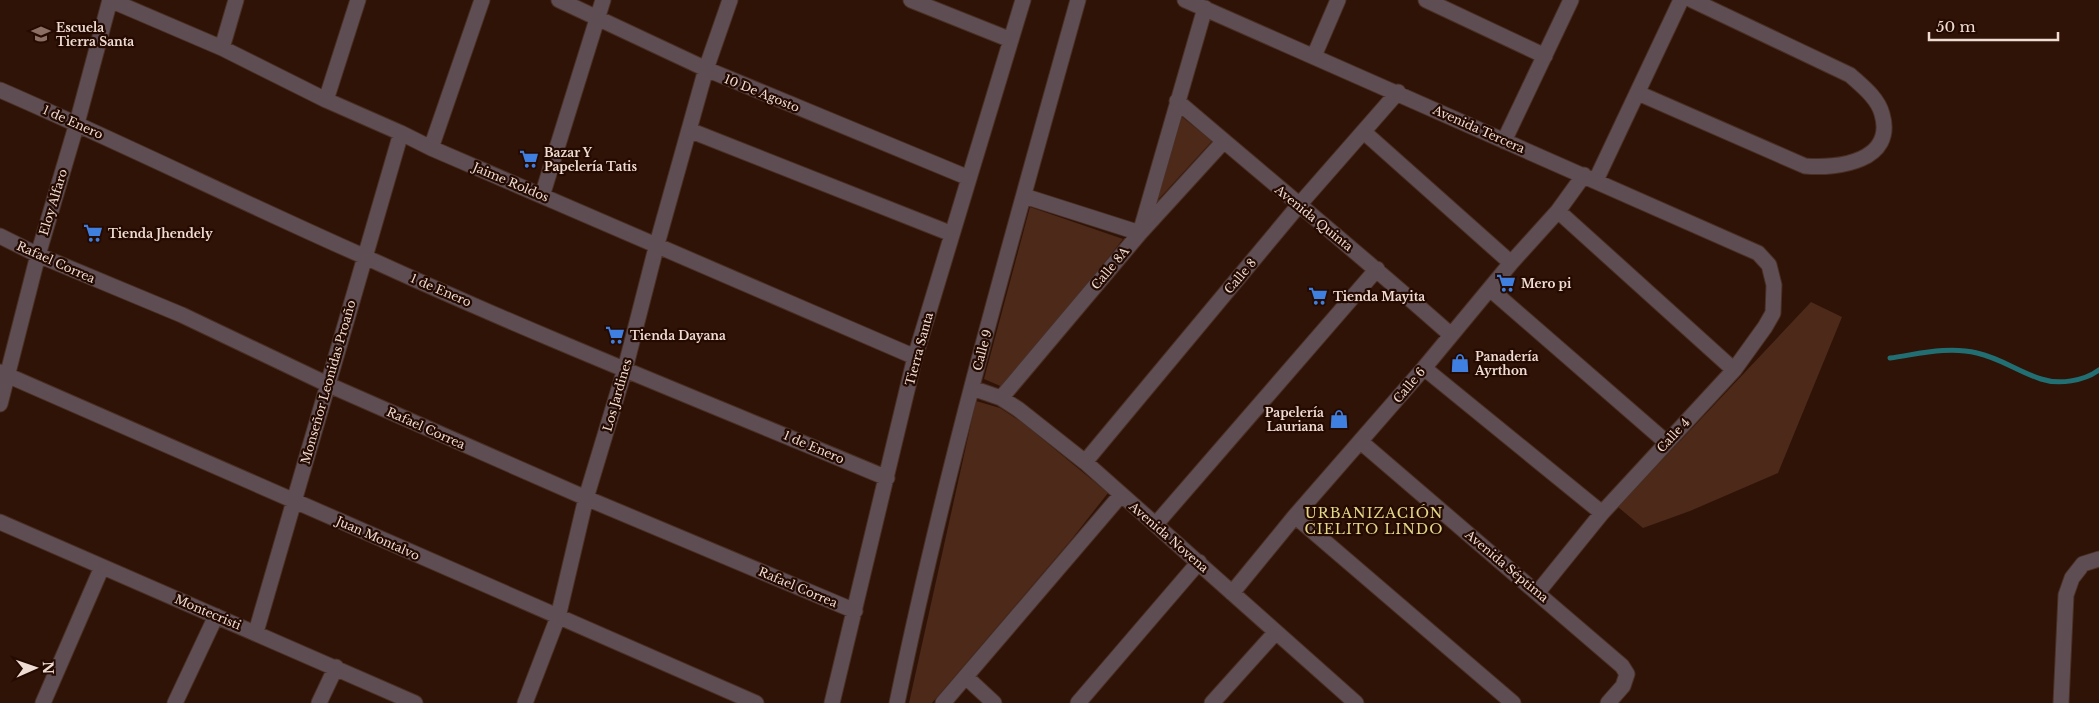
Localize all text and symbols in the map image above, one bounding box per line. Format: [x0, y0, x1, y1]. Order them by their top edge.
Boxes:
scale bar [1929, 10, 2058, 42]
text: 50 m [1936, 17, 1976, 36]
place label: Escuela Tierra Santa [56, 20, 134, 49]
school or university icon: Escuela Tierra Santa [30, 23, 52, 45]
street label: 10 De Agosto [722, 71, 802, 115]
street label: 1 de Enero [40, 102, 106, 142]
street label: Avenida Tercera [1430, 102, 1528, 156]
place label: Bazar Y Papelería Tatis [544, 145, 637, 174]
supermarket icon: Bazar Y Papelería Tatis [518, 148, 540, 170]
street label: Jaime Roldos [469, 159, 551, 205]
street label: Eloy Alfaro [36, 167, 70, 237]
street label: Avenida Quinta [1271, 181, 1356, 254]
supermarket icon: Tienda Jhendely [82, 222, 104, 244]
place label: Tienda Jhendely [108, 226, 213, 241]
street label: Rafael Correa [14, 238, 98, 286]
street label: Calle 8A [1088, 243, 1133, 292]
street label: Calle 8 [1221, 255, 1259, 297]
street label: 1 de Enero [408, 270, 474, 310]
supermarket icon: Mero pi [1495, 272, 1517, 294]
place label: Mero pi [1521, 276, 1572, 291]
supermarket icon: Tienda Mayita [1307, 285, 1329, 307]
place label: Tienda Mayita [1333, 289, 1425, 304]
street label: Monseñor Leonidas Proaño [297, 298, 359, 466]
street label: Tierra Santa [902, 310, 936, 387]
supermarket icon: Tienda Dayana [604, 324, 626, 346]
place label: Tienda Dayana [630, 328, 726, 343]
street label: Calle 9 [969, 328, 995, 372]
place label: Panadería Ayrthon [1474, 349, 1539, 378]
shop icon: Panadería Ayrthon [1449, 352, 1471, 374]
street label: Los Jardines [599, 357, 635, 433]
street label: Calle 6 [1390, 364, 1428, 406]
street label: Rafael Correa [384, 404, 468, 452]
place label: Papelería Lauriana [1265, 405, 1324, 434]
shop icon: Papelería Lauriana [1328, 408, 1350, 430]
street label: Calle 4 [1653, 415, 1693, 455]
street label: 1 de Enero [781, 427, 847, 467]
street label: Avenida Novena [1126, 498, 1212, 576]
district label: URBANIZACIÓN CIELITO LINDO [1305, 504, 1443, 538]
street label: Juan Montalvo [332, 512, 422, 563]
street label: Avenida Séptima [1462, 526, 1552, 605]
street label: Rafael Correa [756, 564, 840, 610]
street label: Montecristi [173, 591, 243, 633]
north arrow [10, 643, 60, 693]
text: N [39, 661, 57, 674]

